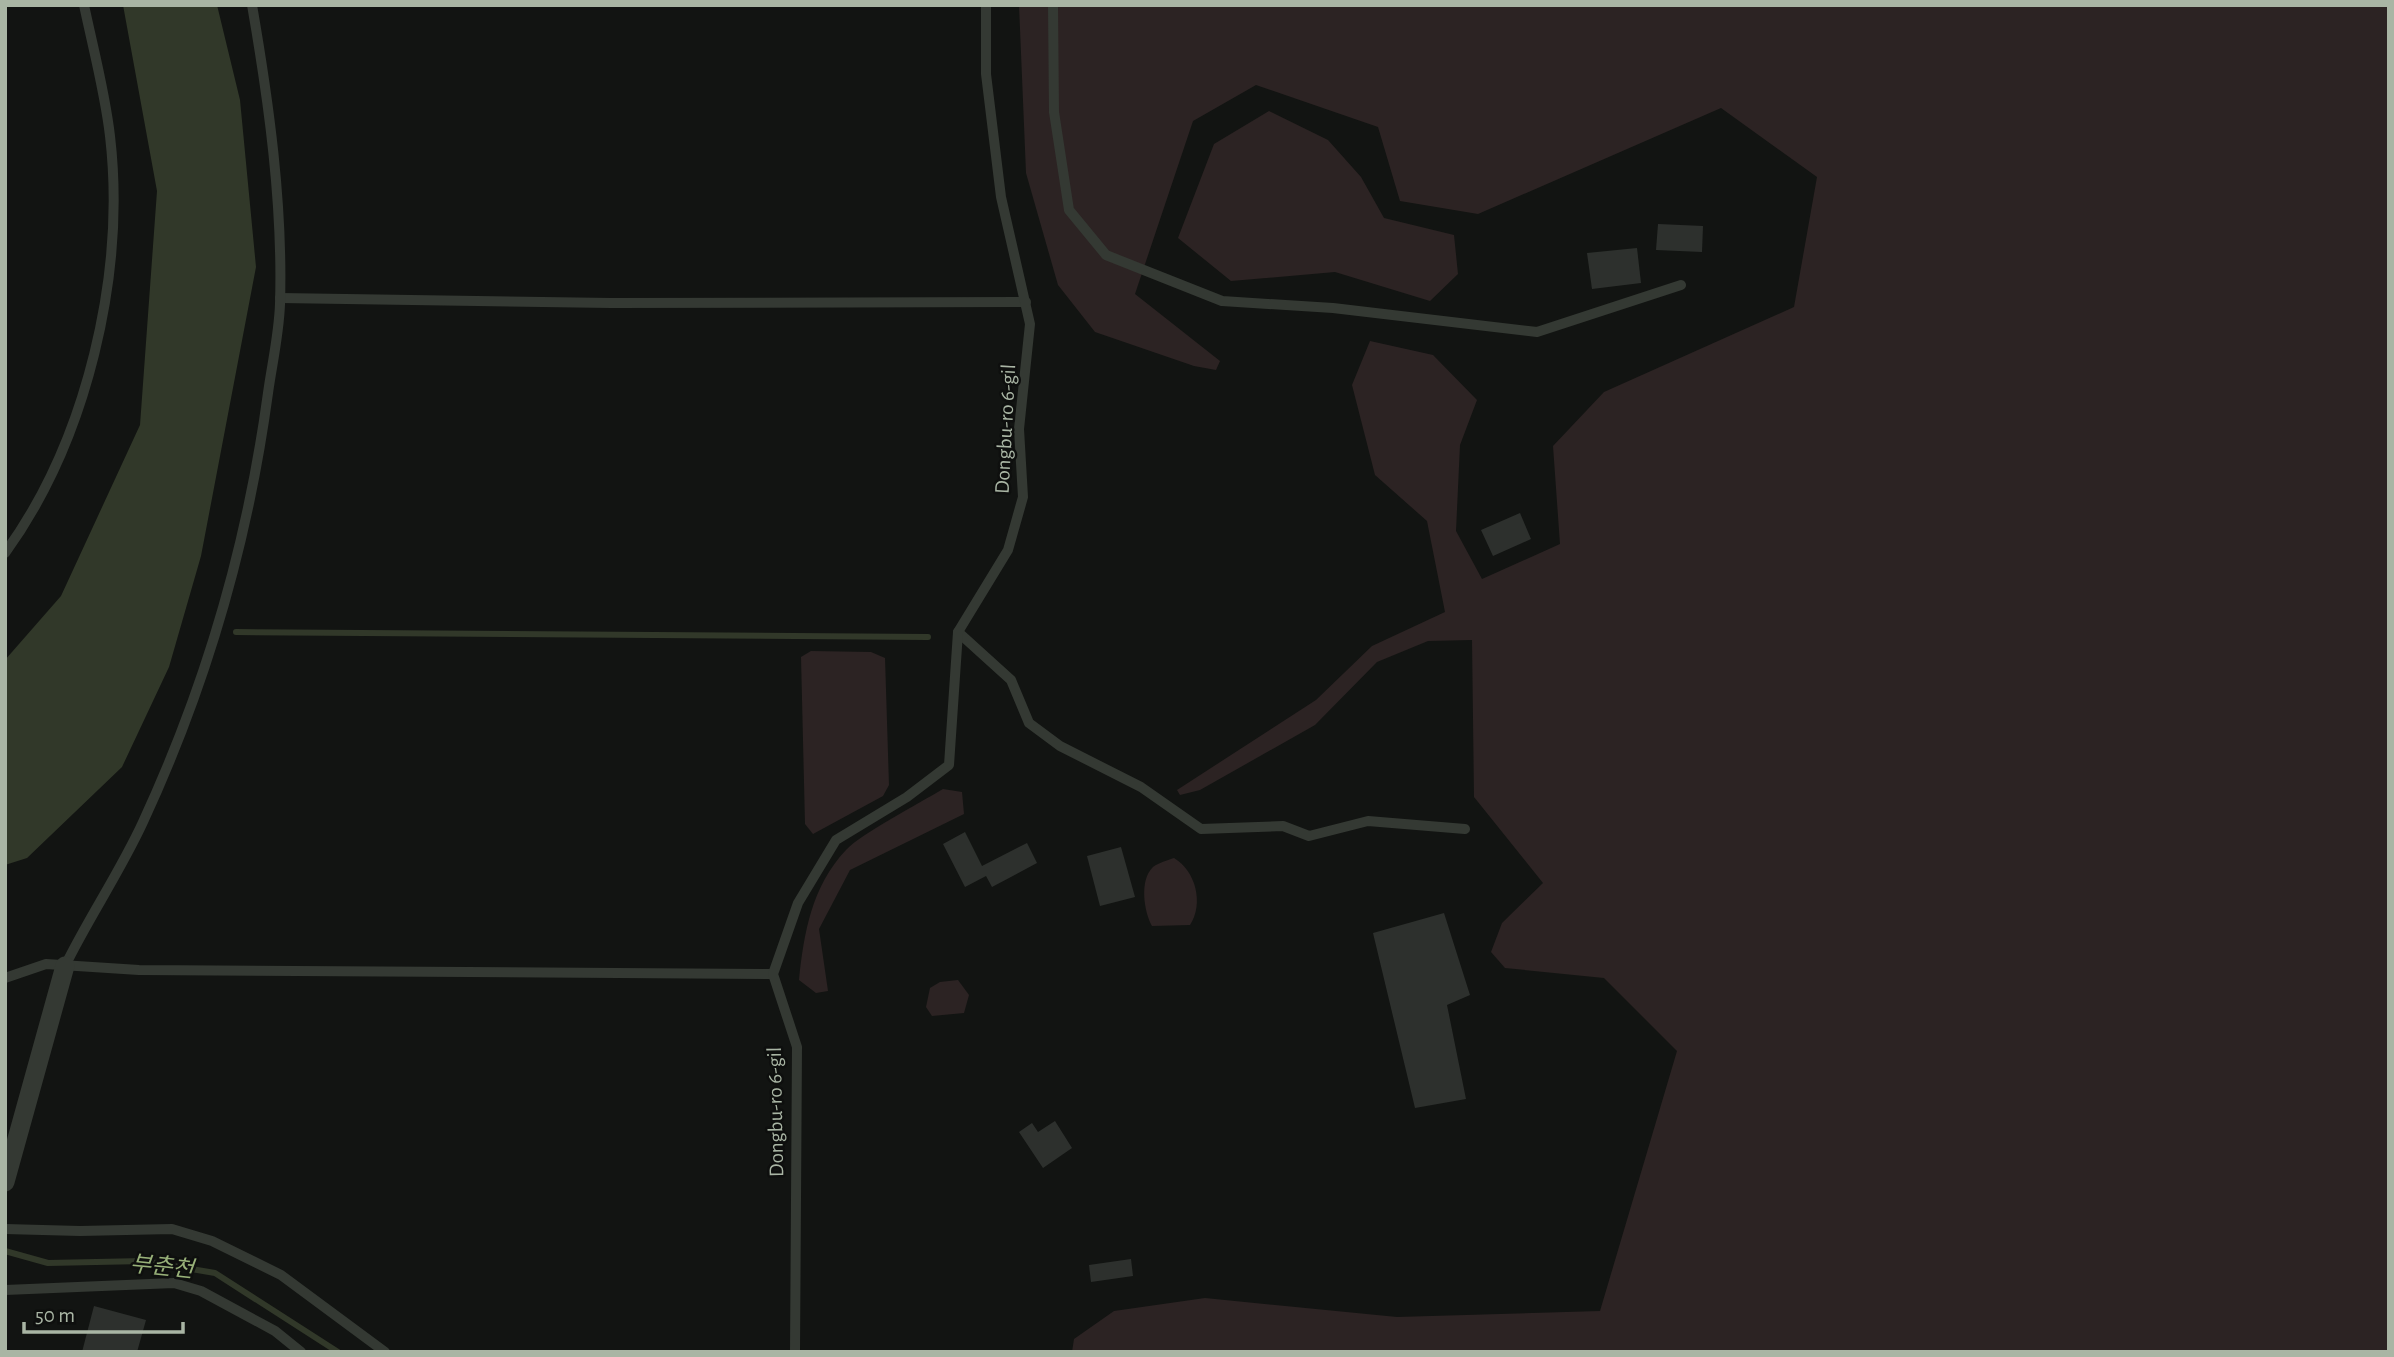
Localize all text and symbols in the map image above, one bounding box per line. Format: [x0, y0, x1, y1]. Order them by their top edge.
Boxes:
street label: Dongbu-ro 6-gil [992, 364, 1019, 495]
street label: Dongbu-ro 6-gil [764, 1047, 787, 1177]
water label: 부춘천 [129, 1251, 198, 1283]
scale bar [24, 1290, 184, 1334]
text: 50 m [35, 1305, 75, 1326]

